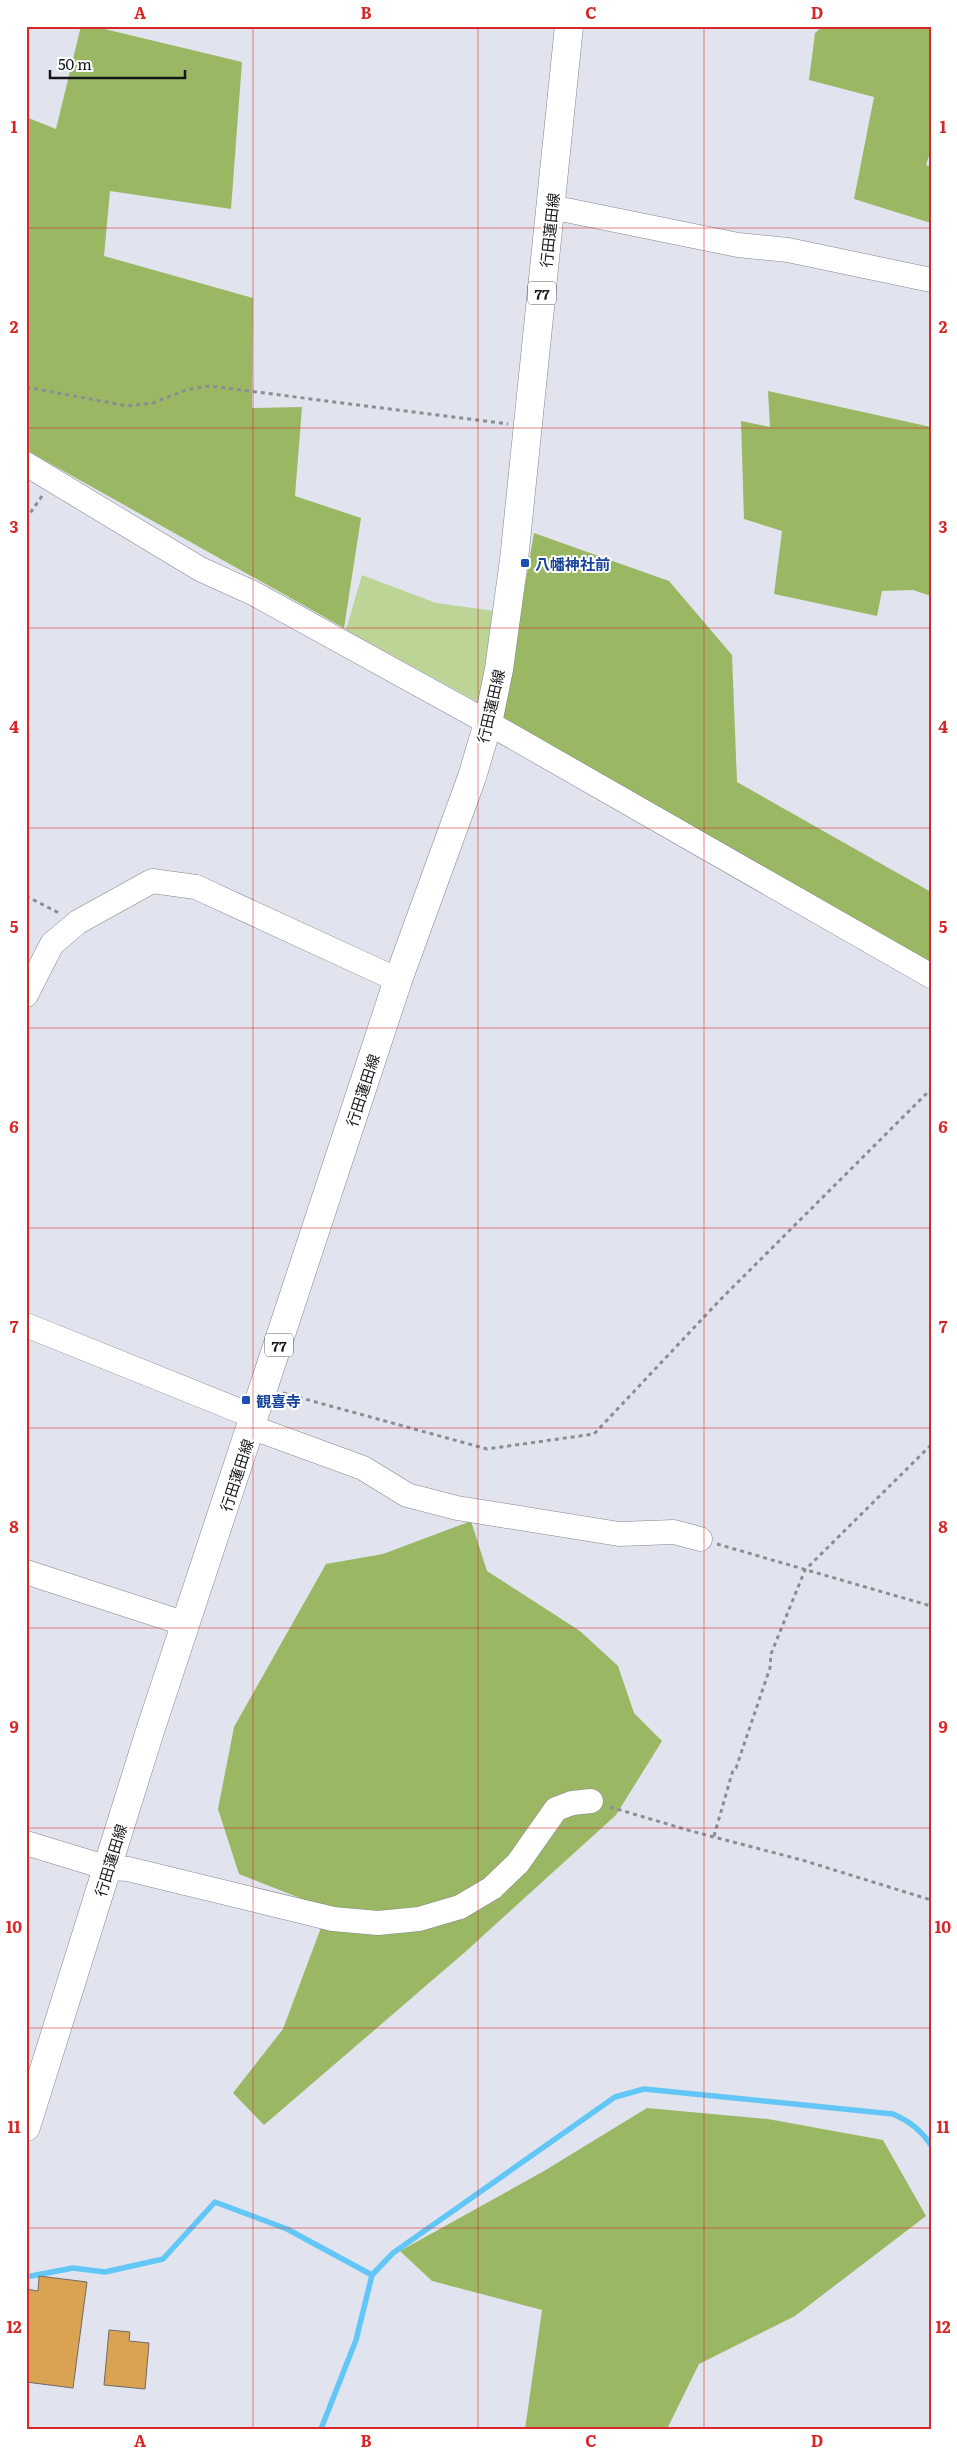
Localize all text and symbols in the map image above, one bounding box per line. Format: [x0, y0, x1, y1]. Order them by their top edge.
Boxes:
text: A [134, 0, 146, 24]
text: B [360, 0, 372, 24]
text: C [585, 0, 597, 24]
text: D [811, 0, 823, 24]
scale bar [50, 48, 185, 80]
text: 50 m [58, 52, 92, 75]
text: 1 [11, 114, 18, 138]
text: 1 [940, 114, 947, 138]
street label: 行田蓮田線 [534, 191, 564, 269]
road number: 77 [528, 282, 556, 304]
text: 2 [10, 314, 19, 338]
text: 2 [939, 314, 948, 338]
text: 3 [10, 514, 19, 538]
text: 3 [939, 514, 948, 538]
place label: 八幡神社前 [535, 552, 610, 575]
marker: 八幡神社前 [519, 557, 531, 569]
street label: 行田蓮田線 [470, 667, 510, 745]
text: 4 [9, 714, 19, 738]
text: 4 [938, 714, 948, 738]
text: 5 [10, 914, 19, 938]
text: 5 [939, 914, 948, 938]
street label: 行田蓮田線 [339, 1051, 385, 1129]
text: 6 [9, 1114, 19, 1138]
text: 6 [938, 1114, 948, 1138]
text: 7 [10, 1314, 19, 1338]
text: 7 [939, 1314, 948, 1338]
road number: 77 [265, 1334, 293, 1356]
place label: 観喜寺 [256, 1389, 301, 1412]
marker: 観喜寺 [240, 1394, 252, 1406]
street label: 行田蓮田線 [213, 1436, 259, 1514]
text: 8 [9, 1514, 19, 1538]
text: 8 [938, 1514, 948, 1538]
text: 9 [9, 1714, 19, 1738]
text: 9 [938, 1714, 948, 1738]
street label: 行田蓮田線 [88, 1821, 132, 1899]
text: 10 [6, 1914, 22, 1938]
text: 10 [935, 1914, 951, 1938]
text: 11 [7, 2114, 21, 2138]
text: 11 [936, 2114, 950, 2138]
text: 12 [6, 2314, 22, 2338]
text: 12 [935, 2314, 951, 2338]
text: A [134, 2428, 146, 2452]
text: B [360, 2428, 372, 2452]
text: C [585, 2428, 597, 2452]
text: D [811, 2428, 823, 2452]

